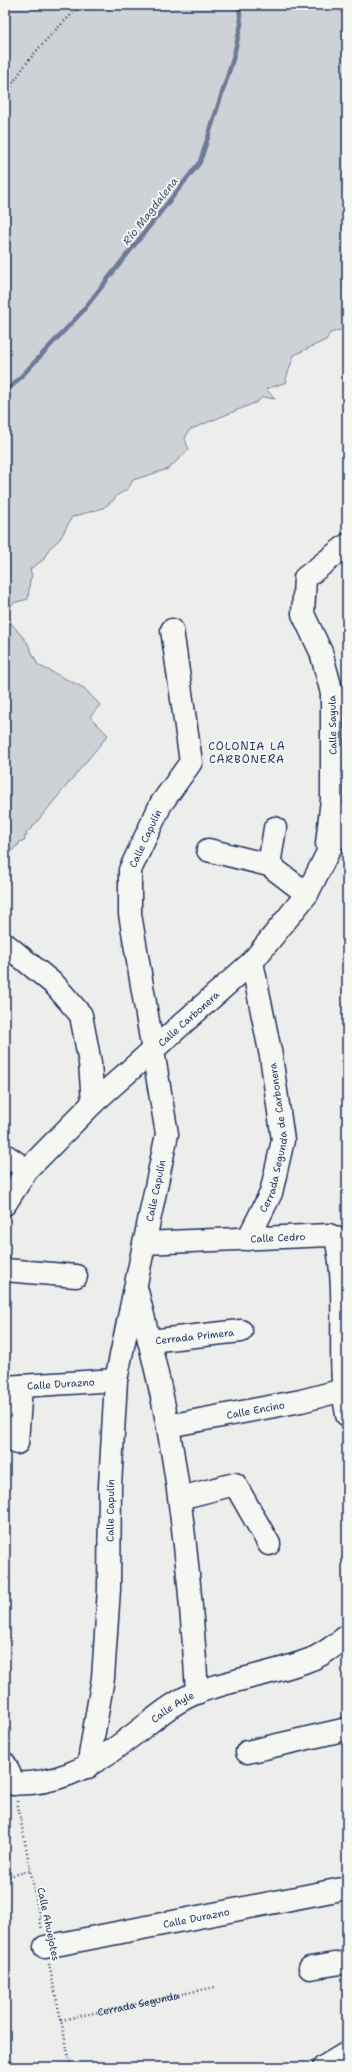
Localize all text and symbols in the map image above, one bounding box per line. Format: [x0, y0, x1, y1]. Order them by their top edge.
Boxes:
water label: Río Magdalena [119, 174, 182, 248]
street label: Calle Sayula [325, 694, 340, 755]
district label: COLONIA LA CARBONERA [208, 739, 286, 767]
street label: Calle Capulín [126, 807, 165, 870]
street label: Calle Carbonera [155, 988, 223, 1049]
street label: Cerrada Segunda de Carbonera [256, 1062, 290, 1215]
street label: Calle Capulín [143, 1159, 168, 1223]
street label: Calle Cedro [250, 1230, 306, 1245]
street label: Cerrada Primera [155, 1326, 236, 1347]
street label: Calle Durazno [27, 1375, 95, 1393]
street label: Calle Encino [225, 1398, 286, 1422]
street label: Calle Capulín [103, 1479, 117, 1542]
street label: Calle Ayle [149, 1688, 196, 1726]
street label: Calle Ahuejotes [34, 1886, 63, 1962]
street label: Calle Durazno [162, 1905, 231, 1931]
street label: Cerrada Segunda [96, 1989, 181, 2019]

